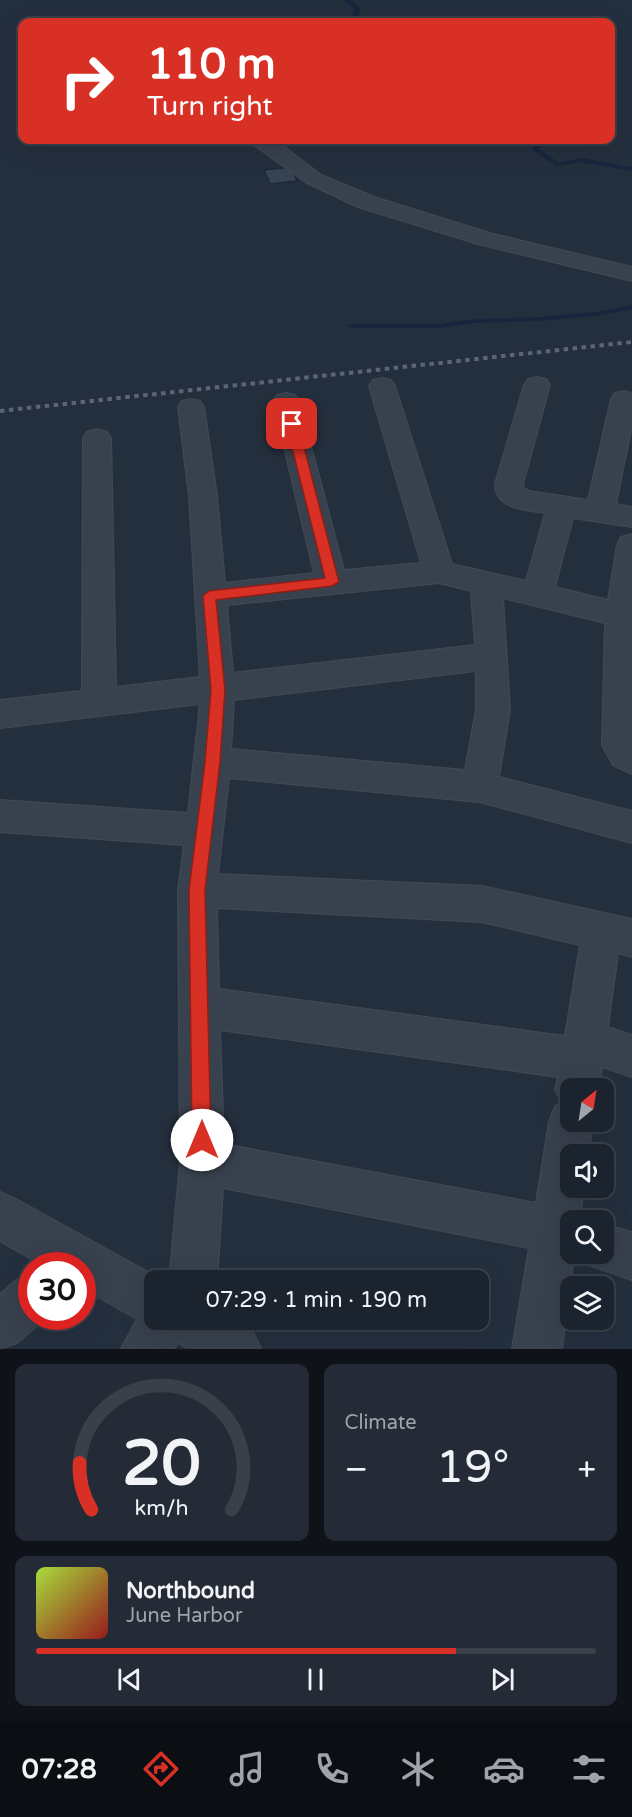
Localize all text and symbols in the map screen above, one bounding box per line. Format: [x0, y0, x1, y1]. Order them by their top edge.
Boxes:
text: 110 m [147, 39, 276, 90]
icon: right [48, 42, 126, 120]
text: Turn right [147, 90, 273, 123]
pin [266, 398, 317, 449]
icon: arrive [275, 407, 308, 440]
north arrow [560, 1078, 614, 1132]
map controls [560, 1078, 614, 1330]
position arrow [170, 1108, 234, 1172]
button: sound [560, 1144, 614, 1198]
button: search [560, 1210, 614, 1264]
speed limit sign: 30 [18, 1252, 96, 1330]
button: layers [560, 1276, 614, 1330]
text: 07:29 · 1 min · 190 m [206, 1287, 427, 1313]
text: Climate [345, 1411, 417, 1435]
text: 20 [123, 1427, 201, 1502]
text: 19° [436, 1441, 509, 1495]
text: − [345, 1450, 368, 1489]
text: + [577, 1450, 596, 1489]
text: km/h [135, 1495, 189, 1521]
text: Northbound [126, 1578, 255, 1604]
text: June Harbor [126, 1604, 243, 1628]
icon: previous [113, 1663, 146, 1696]
icon: pause [299, 1663, 332, 1696]
icon: next [486, 1663, 519, 1696]
icon: directions [140, 1748, 182, 1790]
icon: music [226, 1748, 268, 1790]
icon: phone [311, 1748, 353, 1790]
icon: climate [397, 1748, 439, 1790]
icon: car [483, 1748, 525, 1790]
icon: filters [568, 1748, 610, 1790]
text: 07:28 [22, 1753, 97, 1786]

